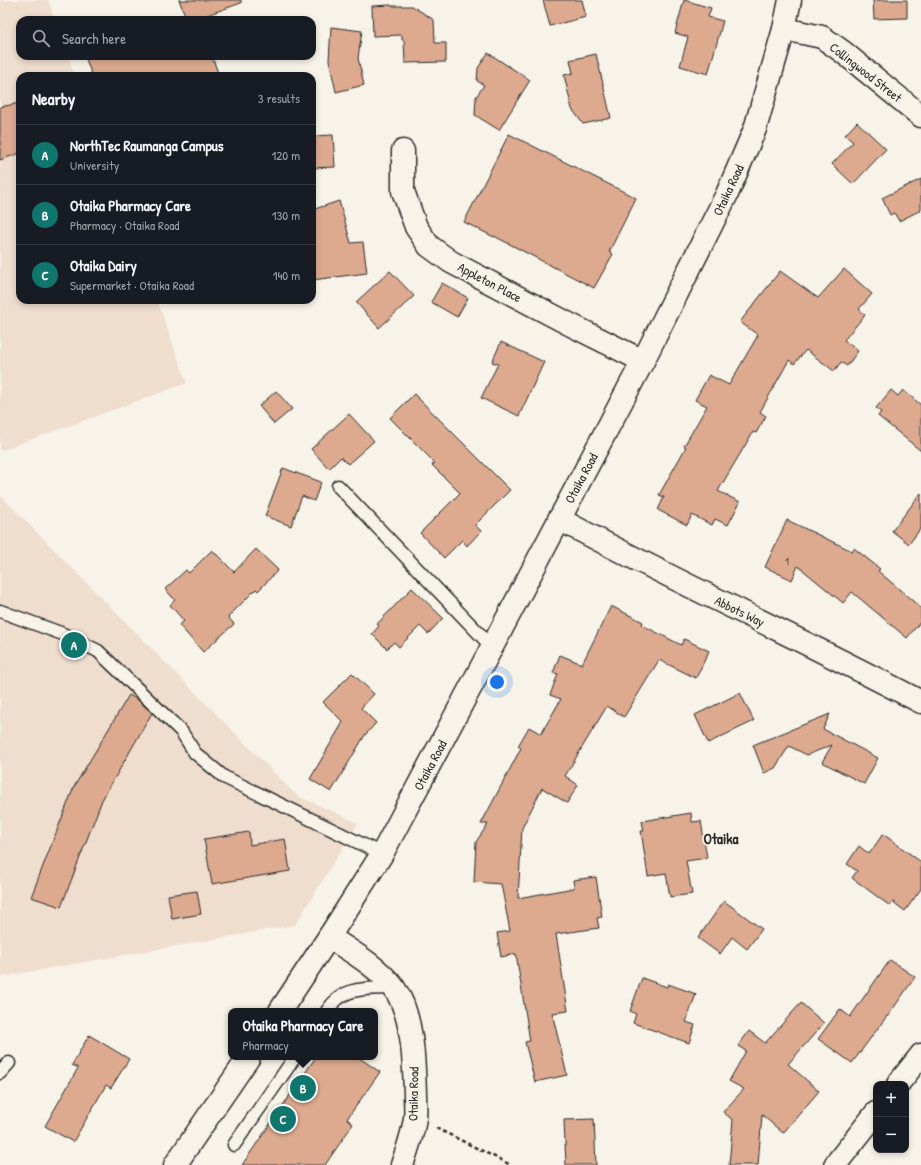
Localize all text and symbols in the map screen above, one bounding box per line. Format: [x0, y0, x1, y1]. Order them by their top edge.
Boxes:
search box [16, 16, 316, 60]
icon: search [30, 27, 52, 49]
text: Search here [62, 28, 126, 49]
street label: Collingwood Street [826, 38, 906, 106]
text: Nearby [32, 87, 75, 110]
text: 3 results [258, 89, 300, 107]
text: NorthTec Raumanga Campus [70, 135, 224, 156]
text: A [42, 146, 48, 164]
text: 120 m [272, 146, 300, 164]
text: University [70, 156, 119, 174]
street label: Otaika Road [708, 161, 748, 219]
text: Otaika Pharmacy Care [70, 195, 191, 216]
text: B [42, 206, 48, 224]
text: 130 m [272, 206, 300, 224]
text: Pharmacy · Otaika Road [70, 216, 179, 234]
text: Otaika Dairy [70, 255, 137, 276]
street label: Appleton Place [455, 258, 525, 306]
text: C [41, 266, 49, 284]
text: 140 m [273, 266, 300, 284]
text: Supermarket · Otaika Road [70, 276, 194, 294]
street label: Otaika Road [560, 450, 602, 506]
house number: 1 [785, 554, 789, 568]
street label: Abbots Way [712, 591, 768, 631]
pin: A [61, 630, 87, 660]
your location [487, 672, 507, 692]
street label: Otaika Road [409, 737, 451, 793]
district label: Otaika [704, 828, 739, 849]
popup [228, 1008, 378, 1060]
text: Otaika Pharmacy Care [242, 1015, 364, 1036]
text: Pharmacy [242, 1036, 289, 1054]
street label: Otaika Road [404, 1067, 422, 1121]
pin: B [290, 1073, 316, 1103]
map controls [873, 1081, 909, 1153]
button: + [873, 1081, 909, 1117]
pin: C [270, 1104, 296, 1134]
button: − [873, 1117, 909, 1153]

